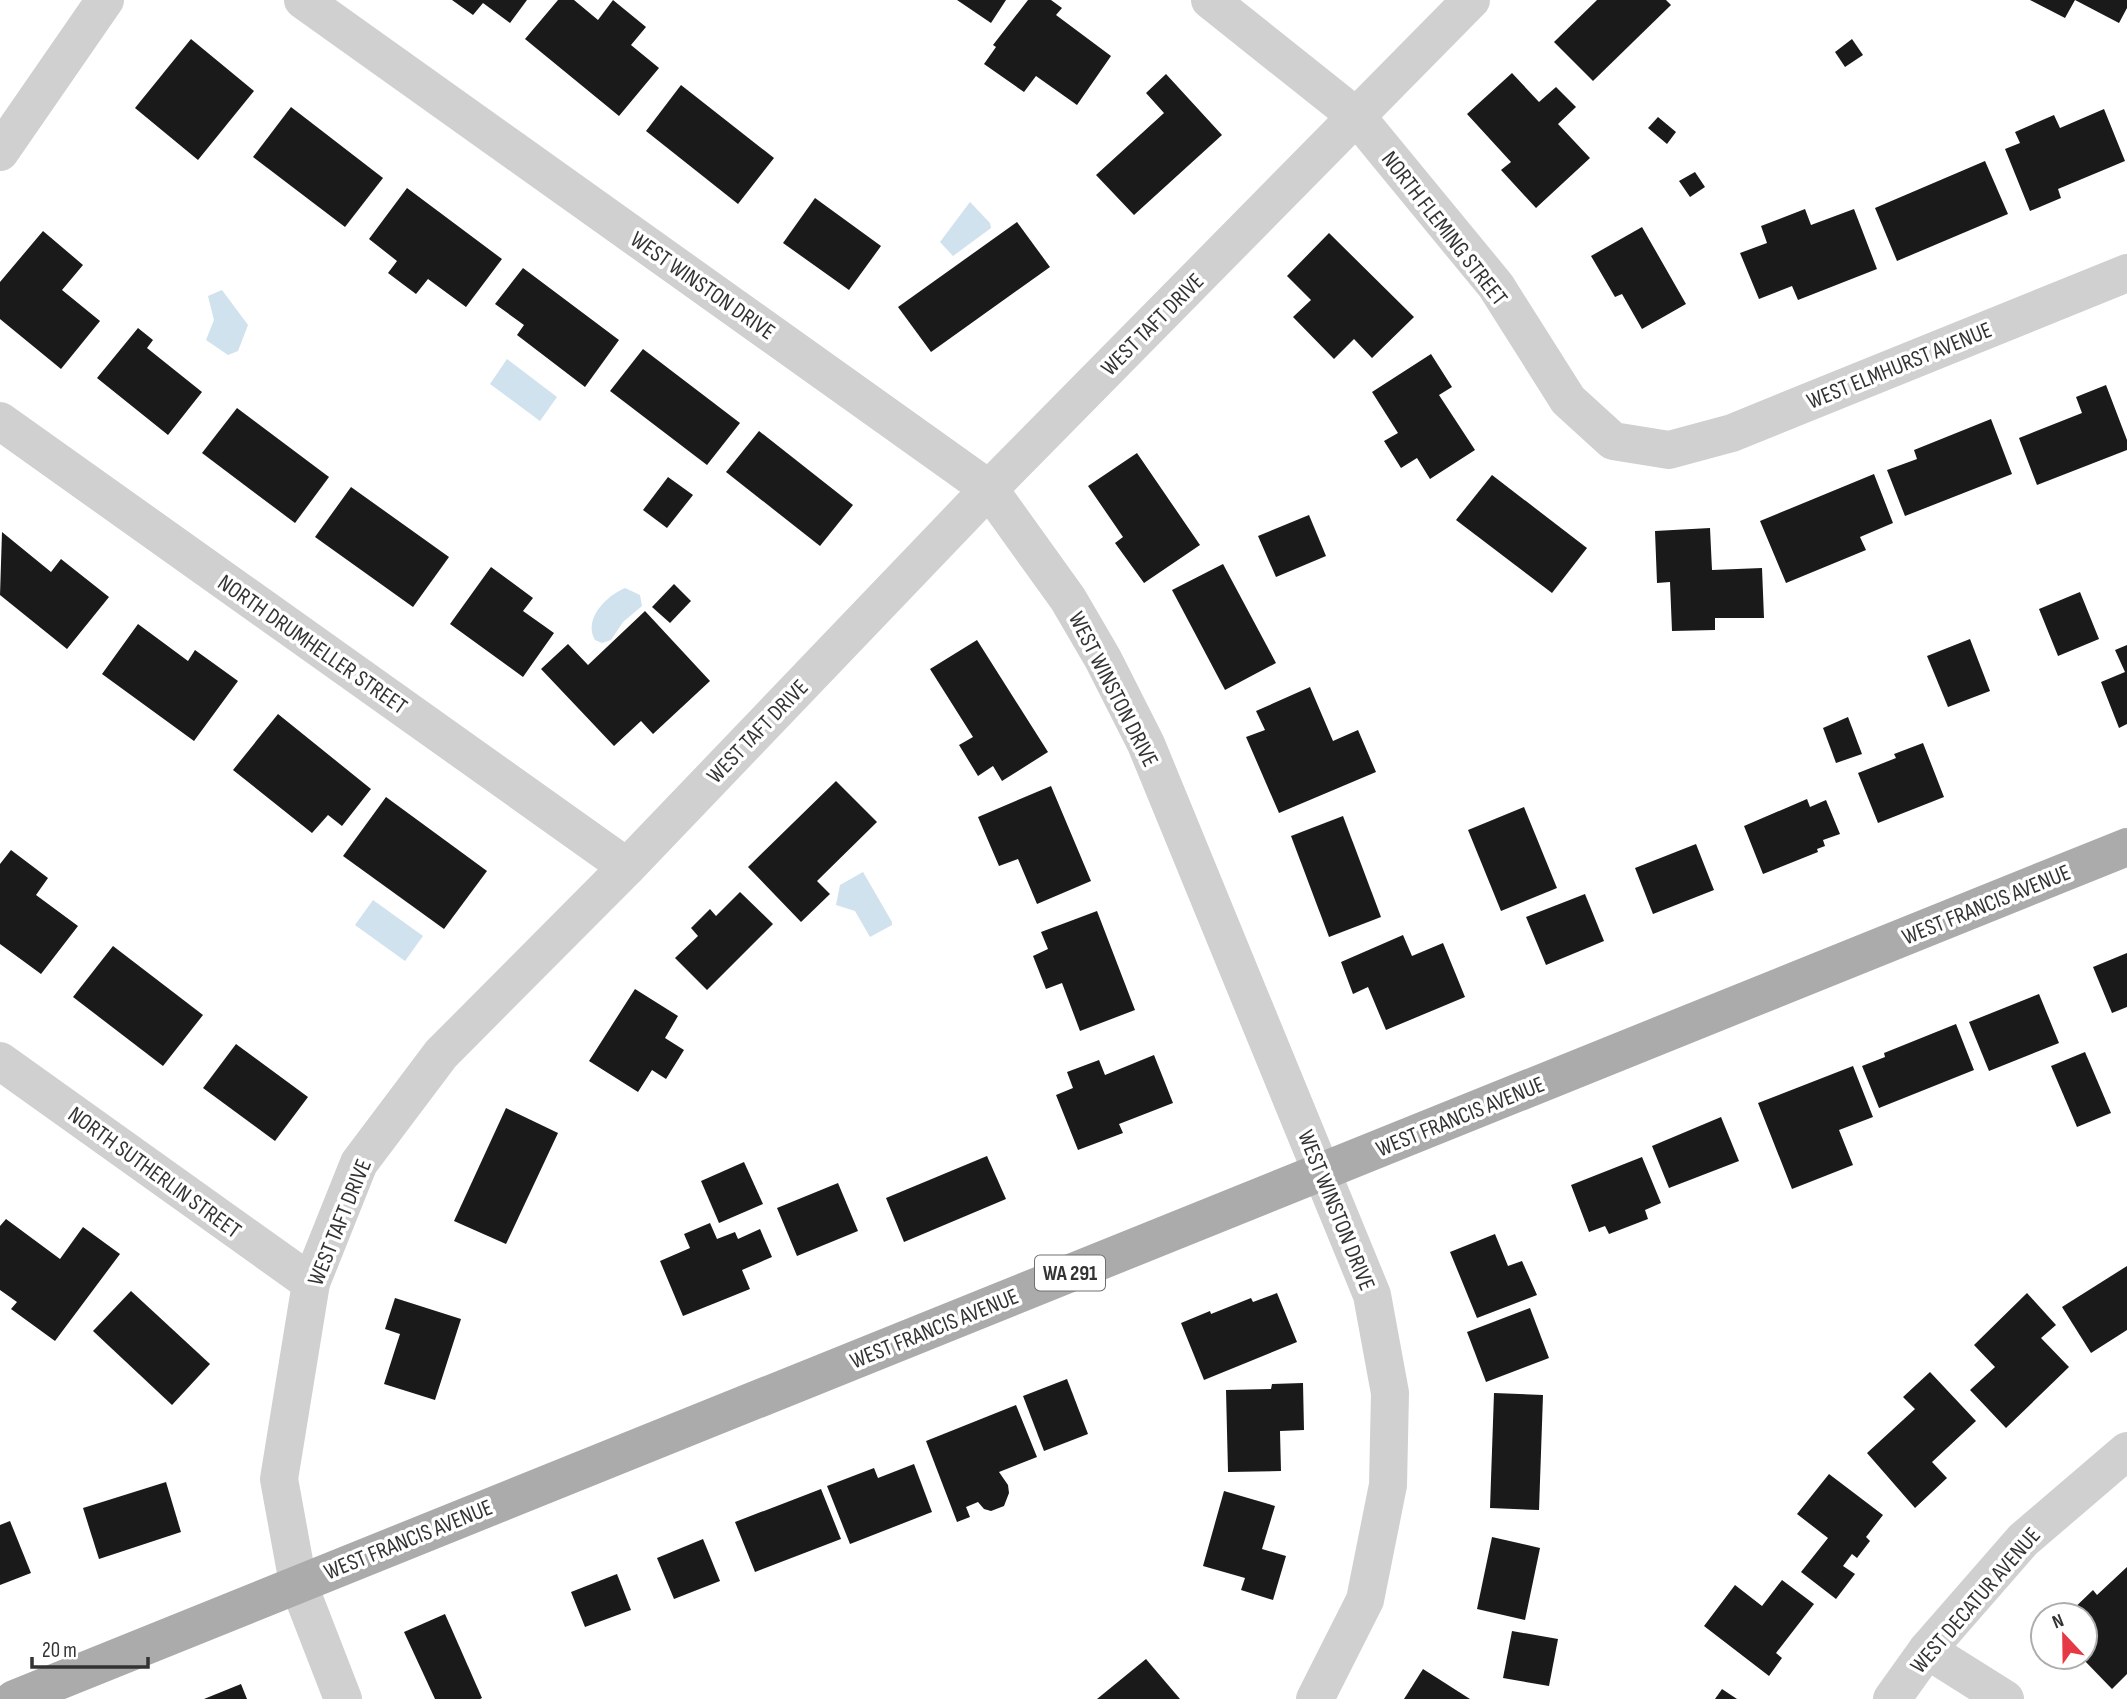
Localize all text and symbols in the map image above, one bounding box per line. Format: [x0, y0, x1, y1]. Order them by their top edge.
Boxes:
street label: NORTH FLEMING STREET [1375, 146, 1513, 311]
street label: WEST WINSTON DRIVE [625, 226, 780, 346]
street label: WEST TAFT DRIVE [1095, 267, 1210, 382]
street label: WEST ELMHURST AVENUE [1803, 316, 1996, 416]
street label: NORTH DRUMHELLER STREET [212, 569, 413, 721]
street label: WEST WINSTON DRIVE [1062, 607, 1164, 772]
street label: WEST TAFT DRIVE [701, 674, 814, 790]
street label: WEST FRANCIS AVENUE [1898, 858, 2075, 951]
street label: WEST FRANCIS AVENUE [1372, 1070, 1549, 1163]
street label: NORTH SUTHERLIN STREET [62, 1101, 246, 1245]
street label: WEST WINSTON DRIVE [1291, 1126, 1381, 1295]
street label: WEST TAFT DRIVE [302, 1155, 378, 1290]
road number: WA 291 [1035, 1256, 1105, 1290]
street label: WEST FRANCIS AVENUE [846, 1282, 1023, 1375]
street label: WEST FRANCIS AVENUE [320, 1493, 497, 1586]
street label: WEST DECATUR AVENUE [1905, 1522, 2047, 1679]
north arrow [2029, 1601, 2099, 1671]
text: N [2049, 1609, 2067, 1634]
scale bar [32, 1626, 147, 1670]
text: 20 m [42, 1638, 77, 1663]

